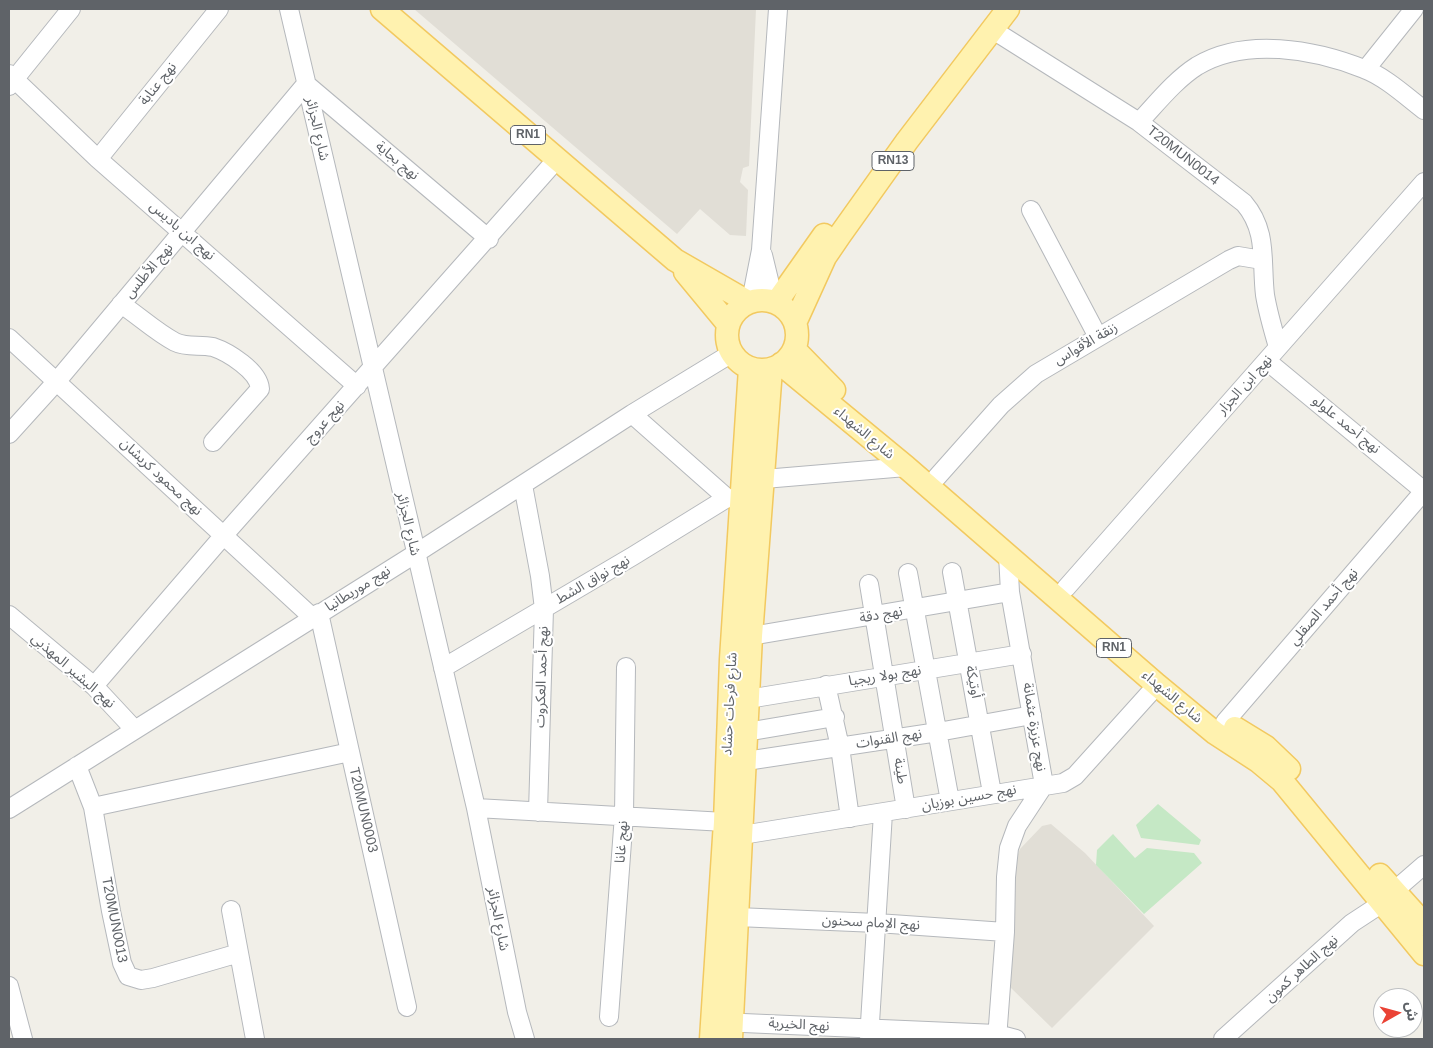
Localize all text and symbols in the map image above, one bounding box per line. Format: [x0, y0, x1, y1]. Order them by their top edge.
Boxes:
street label: نهج عنابة [136, 59, 180, 109]
street label: شارع الجزائر [302, 95, 332, 163]
street label: T20MUN0014 [1143, 123, 1223, 189]
road number: RN1 [510, 126, 546, 144]
street label: نهج بجاية [372, 138, 422, 184]
road number: RN13 [872, 152, 914, 170]
street label: نهج ابن باديس [146, 198, 218, 264]
street label: نهج الأطلس [121, 240, 177, 302]
street label: زنقة الأقواس [1051, 319, 1121, 369]
street label: نهج ابن الجزار [1214, 352, 1276, 418]
street label: نهج أحمد علولو [1308, 392, 1384, 458]
street label: نهج عروج [301, 397, 349, 447]
street label: شارع الشهداء [830, 403, 898, 463]
street label: نهج محمود كريشان [117, 435, 205, 519]
street label: شارع الجزائر [393, 490, 423, 558]
street label: نهج نواق الشط [553, 552, 633, 608]
street label: نهج موريطانيا [322, 562, 394, 616]
street label: نهج أحمد الصقلي [1286, 565, 1362, 649]
street label: نهج دقة [858, 603, 904, 627]
street label: نهج أحمد العكروت [532, 626, 552, 728]
street label: نهج البشير المهذبي [28, 630, 118, 712]
road number: RN1 [1096, 638, 1132, 658]
street label: شارع فرحات حشاد [719, 652, 741, 756]
street label: نهج بولا ريجيا [847, 662, 923, 690]
street label: أوتيكة [962, 664, 984, 700]
street label: شارع الشهداء [1138, 667, 1206, 727]
street label: نهج عزيزة عثمانة [1019, 681, 1049, 773]
street label: نهج القنوات [855, 726, 923, 752]
street label: طينة [890, 757, 910, 785]
street label: T20MUN0003 [345, 766, 381, 854]
street label: نهج حسين بوزيان [920, 781, 1018, 815]
street label: نهج غانا [612, 820, 632, 864]
street label: T20MUN0013 [97, 876, 131, 964]
street label: شارع الجزائر [484, 886, 512, 952]
street label: نهج الإمام سحنون [821, 912, 921, 934]
street label: نهج الطاهر كمون [1262, 932, 1342, 1006]
north arrow [1373, 988, 1423, 1038]
text: ش [1403, 1001, 1421, 1022]
street label: نهج الخيرية [768, 1015, 830, 1035]

